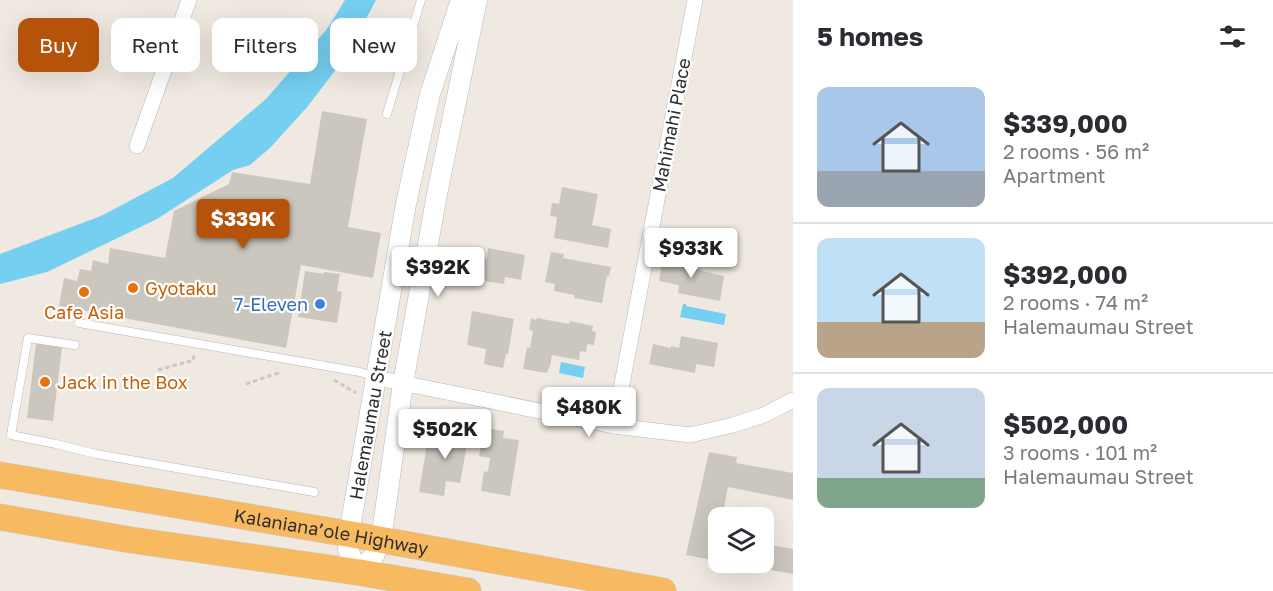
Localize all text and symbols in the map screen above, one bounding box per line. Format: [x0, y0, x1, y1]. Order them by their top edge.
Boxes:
chip: Buy [18, 18, 99, 72]
chip: Rent [111, 18, 200, 72]
chip: Filters [212, 18, 318, 72]
chip: New [330, 18, 417, 72]
icon: filters [1216, 20, 1249, 53]
text: 5 homes [817, 21, 923, 52]
street label: Mahimahi Place [647, 56, 695, 194]
text: $339,000 [1003, 108, 1128, 139]
icon: home [865, 111, 937, 183]
text: 2 rooms · 56 m² [1003, 139, 1149, 163]
text: Apartment [1003, 163, 1106, 187]
pin: $339K [201, 199, 285, 250]
text: $339K [211, 206, 276, 230]
pin: $933K [649, 228, 733, 279]
text: $933K [659, 235, 724, 259]
pin: $392K [396, 247, 480, 298]
text: $392K [406, 254, 471, 278]
text: $392,000 [1003, 259, 1128, 290]
icon: home [865, 262, 937, 334]
place label: Gyotaku [145, 277, 217, 299]
marker: Gyotaku [126, 281, 140, 295]
marker: Cafe Asia [77, 285, 91, 299]
text: 2 rooms · 74 m² [1003, 290, 1148, 314]
place label: 7-Eleven [234, 293, 308, 315]
marker: 7-Eleven [313, 297, 327, 311]
place label: Cafe Asia [44, 301, 124, 323]
text: Halemaumau Street [1003, 314, 1194, 338]
street label: Halemaumau Street [344, 329, 396, 501]
place label: Jack in the Box [57, 371, 188, 393]
marker: Jack in the Box [38, 375, 52, 389]
pin: $480K [547, 387, 631, 438]
text: $480K [556, 394, 622, 418]
pin: $502K [403, 409, 487, 460]
text: $502,000 [1003, 409, 1128, 440]
icon: home [865, 412, 937, 484]
text: $502K [412, 416, 478, 440]
text: 3 rooms · 101 m² [1003, 440, 1157, 464]
text: Halemaumau Street [1003, 464, 1194, 488]
street label: Kalaniana’ole Highway [232, 504, 430, 559]
map controls [708, 507, 774, 573]
button: layers [708, 507, 774, 573]

